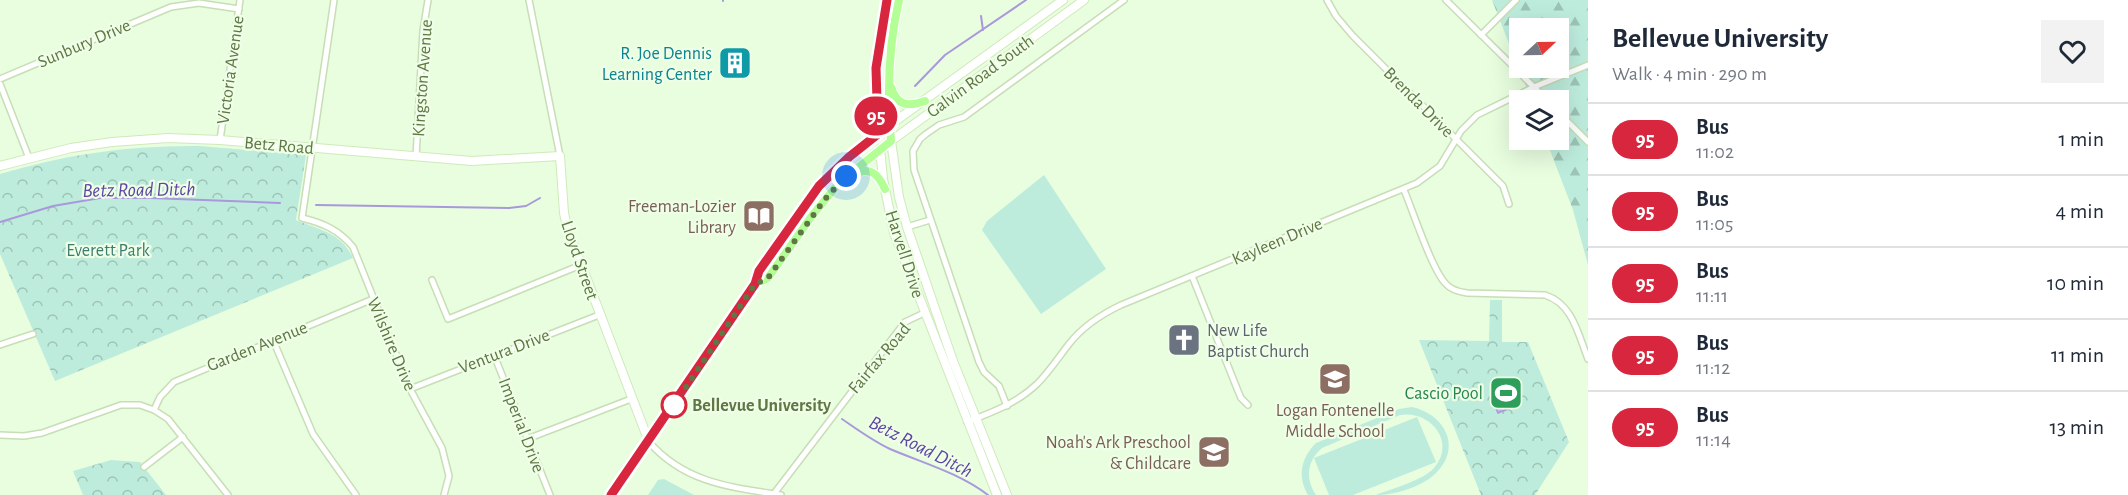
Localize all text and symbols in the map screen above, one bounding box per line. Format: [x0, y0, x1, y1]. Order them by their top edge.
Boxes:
street label: Victoria Avenue [214, 15, 248, 126]
street label: Sunbury Drive [35, 16, 134, 72]
north arrow [1509, 18, 1569, 78]
map controls [1509, 18, 1569, 150]
street label: Kingston Avenue [410, 19, 436, 137]
button: heart [2041, 20, 2104, 83]
text: Bellevue University [1612, 25, 1828, 53]
street label: Galvin Road South [924, 32, 1038, 122]
place label: R. Joe Dennis Learning Center [602, 45, 712, 84]
building icon: R. Joe Dennis Learning Center [717, 45, 753, 81]
street label: Brenda Drive [1380, 64, 1457, 141]
text: Walk · 4 min · 290 m [1612, 64, 1767, 84]
button: layers [1509, 90, 1569, 150]
line badge: 95 [849, 96, 903, 136]
text: 95 [866, 106, 886, 127]
text: Bus [1696, 116, 1729, 138]
text: 1 min [2059, 128, 2104, 150]
text: 95 [1635, 129, 1655, 150]
street label: Betz Road [243, 134, 314, 158]
text: 11:02 [1696, 142, 1734, 162]
your location [831, 161, 861, 191]
water label: Betz Road Ditch [82, 179, 196, 201]
text: Bus [1696, 188, 1729, 210]
place label: Freeman-Lozier Library [628, 198, 736, 237]
library icon: Freeman-Lozier Library [741, 198, 777, 234]
text: 4 min [2056, 200, 2104, 222]
text: 95 [1635, 201, 1655, 222]
street label: Harvell Drive [881, 208, 927, 300]
text: 11:05 [1696, 214, 1733, 234]
street label: Kayleen Drive [1230, 215, 1325, 269]
street label: Lloyd Street [557, 218, 601, 303]
park label: Everett Park [66, 242, 150, 260]
text: Bus [1696, 260, 1729, 282]
text: 10 min [2047, 272, 2104, 294]
text: 95 [1635, 273, 1655, 294]
text: 11:11 [1696, 286, 1728, 306]
street label: Wilshire Drive [363, 295, 419, 394]
street label: Garden Avenue [204, 319, 310, 375]
street label: Fairfax Road [845, 320, 914, 397]
church icon: New Life Baptist Church [1166, 322, 1202, 358]
place label: New Life Baptist Church [1207, 322, 1309, 361]
street label: Ventura Drive [456, 326, 552, 378]
text: Bus [1696, 332, 1729, 354]
text: 11 min [2051, 344, 2104, 366]
text: 95 [1635, 345, 1655, 366]
text: 11:12 [1696, 358, 1730, 378]
school or university icon: Logan Fontenelle Middle School [1317, 361, 1353, 397]
sports icon: Cascio Pool [1488, 375, 1524, 411]
street label: Imperial Drive [495, 376, 547, 475]
place label: Cascio Pool [1405, 385, 1483, 403]
marker: Bellevue University [661, 392, 687, 418]
place label: Bellevue University [692, 397, 832, 415]
place label: Logan Fontenelle Middle School [1276, 402, 1394, 441]
text: Bus [1696, 404, 1729, 426]
water label: Betz Road Ditch [866, 412, 976, 481]
text: 13 min [2049, 416, 2104, 438]
text: 95 [1635, 417, 1655, 438]
text: 11:14 [1696, 430, 1731, 450]
place label: Noah's Ark Preschool & Childcare [1046, 434, 1191, 473]
school or university icon: Noah's Ark Preschool & Childcare [1196, 434, 1232, 470]

